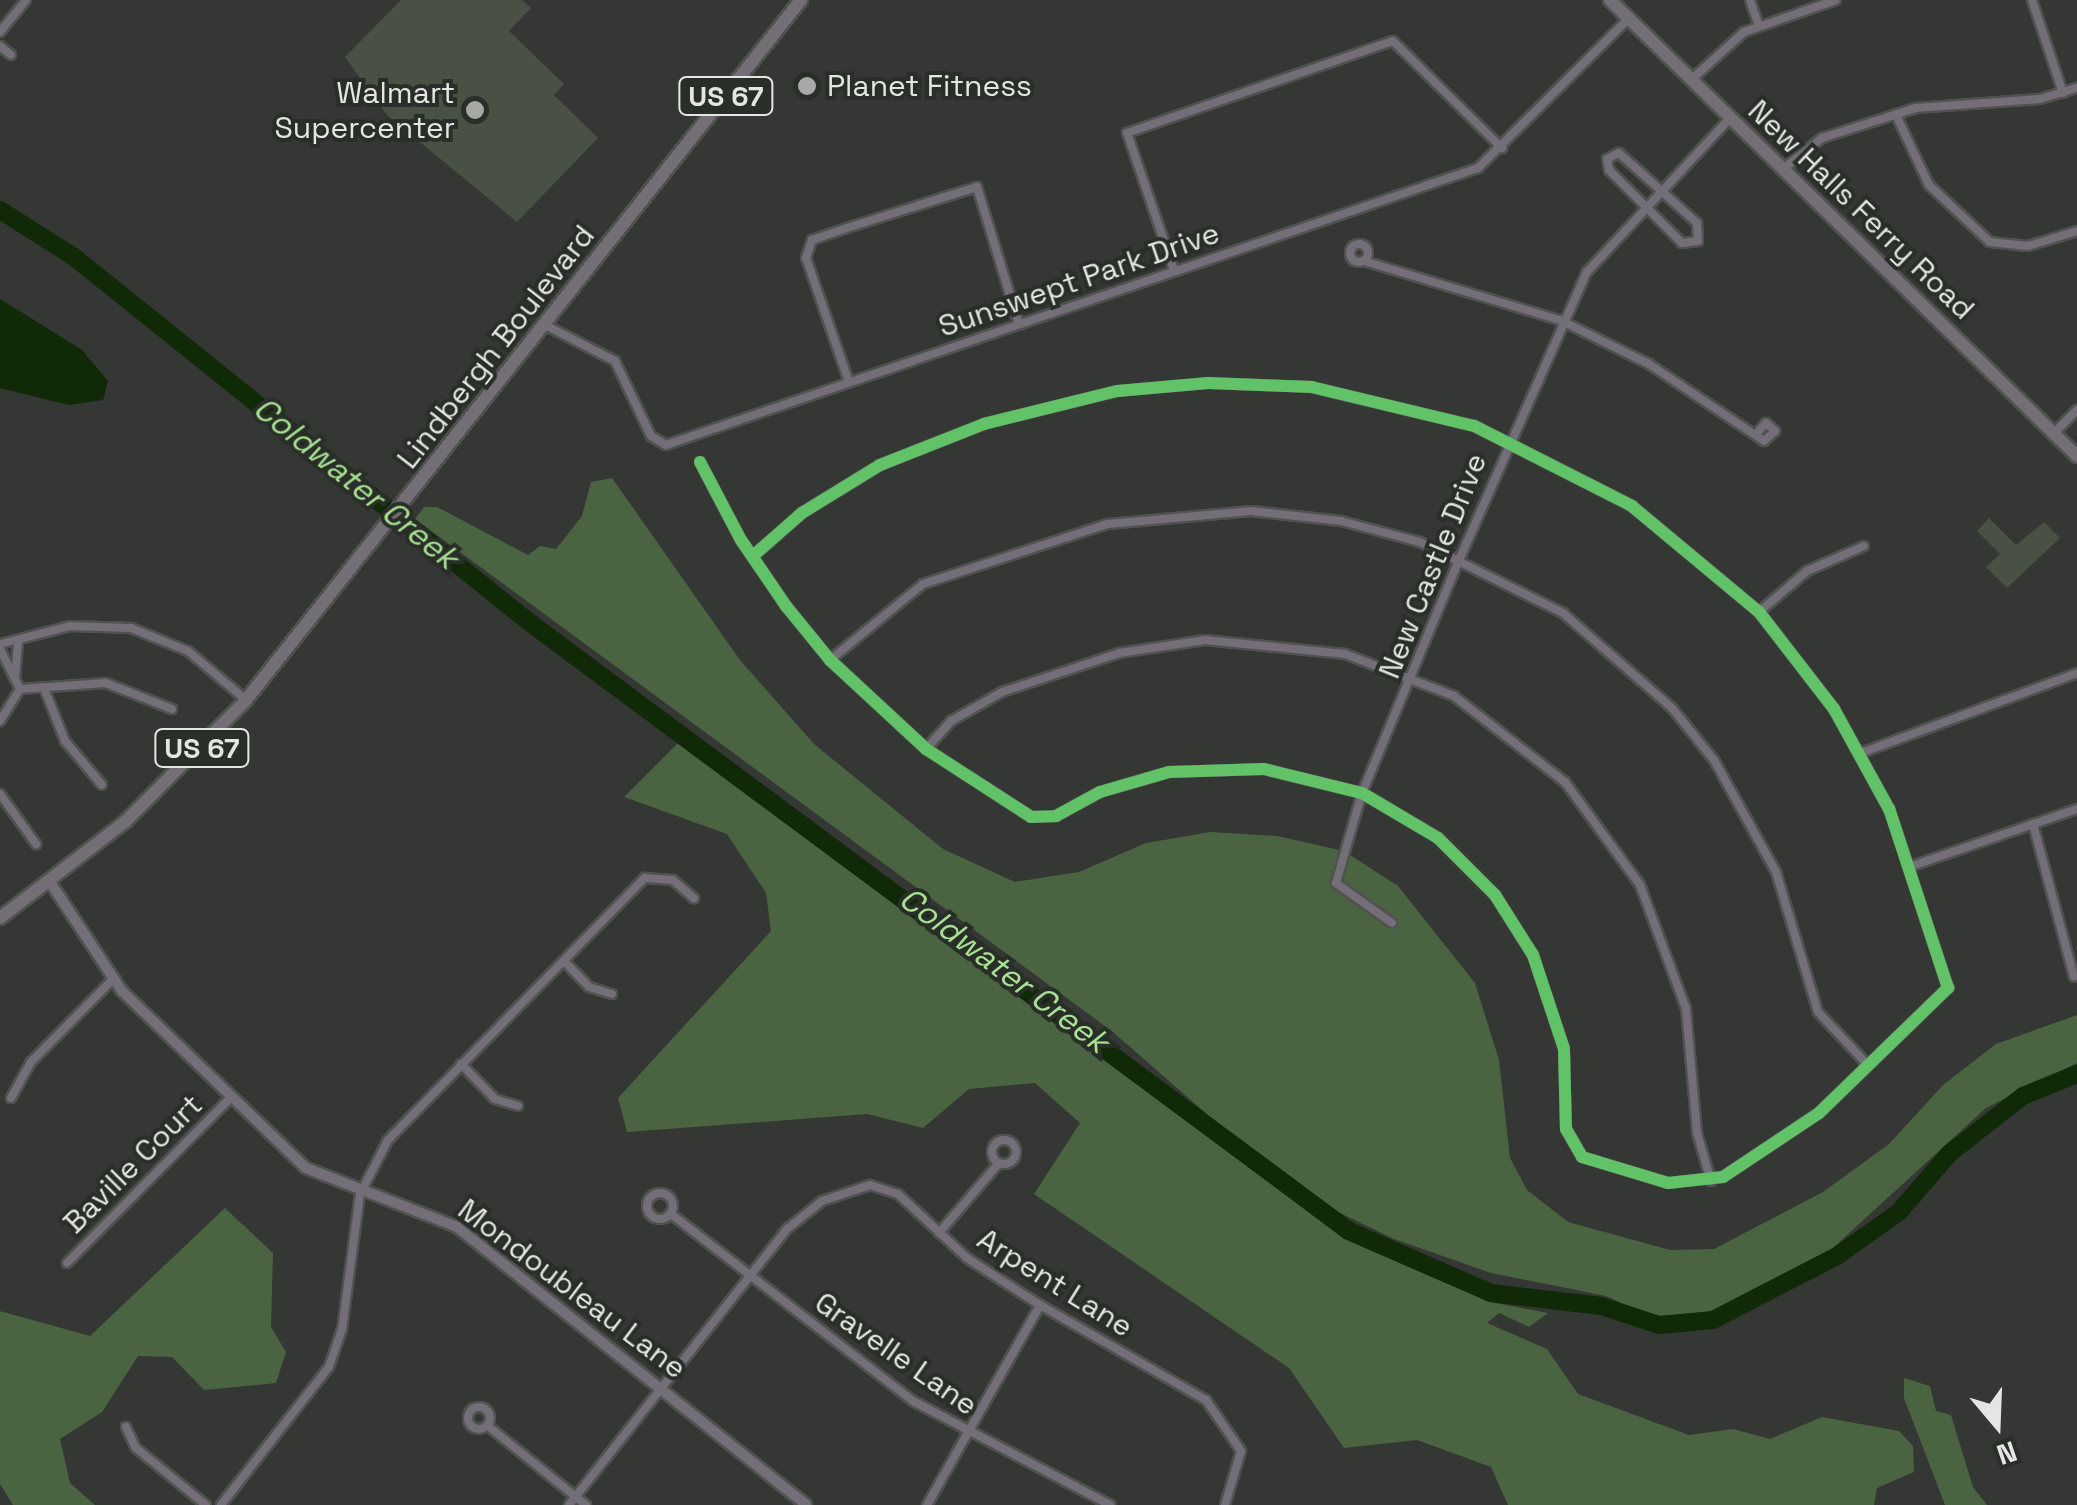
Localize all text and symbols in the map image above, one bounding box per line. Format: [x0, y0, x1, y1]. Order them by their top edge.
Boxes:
place label: Planet Fitness [827, 68, 1032, 104]
road number: US 67 [676, 73, 776, 119]
place label: Walmart Supercenter [274, 75, 455, 146]
marker: Planet Fitness [796, 75, 818, 97]
street label: New Halls Ferry Road [1740, 93, 1982, 327]
marker: Walmart Supercenter [464, 99, 486, 121]
street label: Sunswept Park Drive [934, 215, 1224, 345]
street label: Lindbergh Boulevard [390, 218, 602, 476]
water label: Coldwater Creek [246, 389, 466, 577]
street label: New Castle Drive [1371, 448, 1495, 684]
road number: US 67 [152, 725, 252, 771]
water label: Coldwater Creek [892, 879, 1116, 1061]
street label: Baville Court [56, 1087, 210, 1241]
street label: Mondoubleau Lane [451, 1191, 693, 1387]
street label: Arpent Lane [971, 1221, 1139, 1345]
street label: Gravelle Lane [808, 1285, 984, 1423]
north arrow [1947, 1375, 2047, 1475]
text: N [1992, 1433, 2022, 1473]

